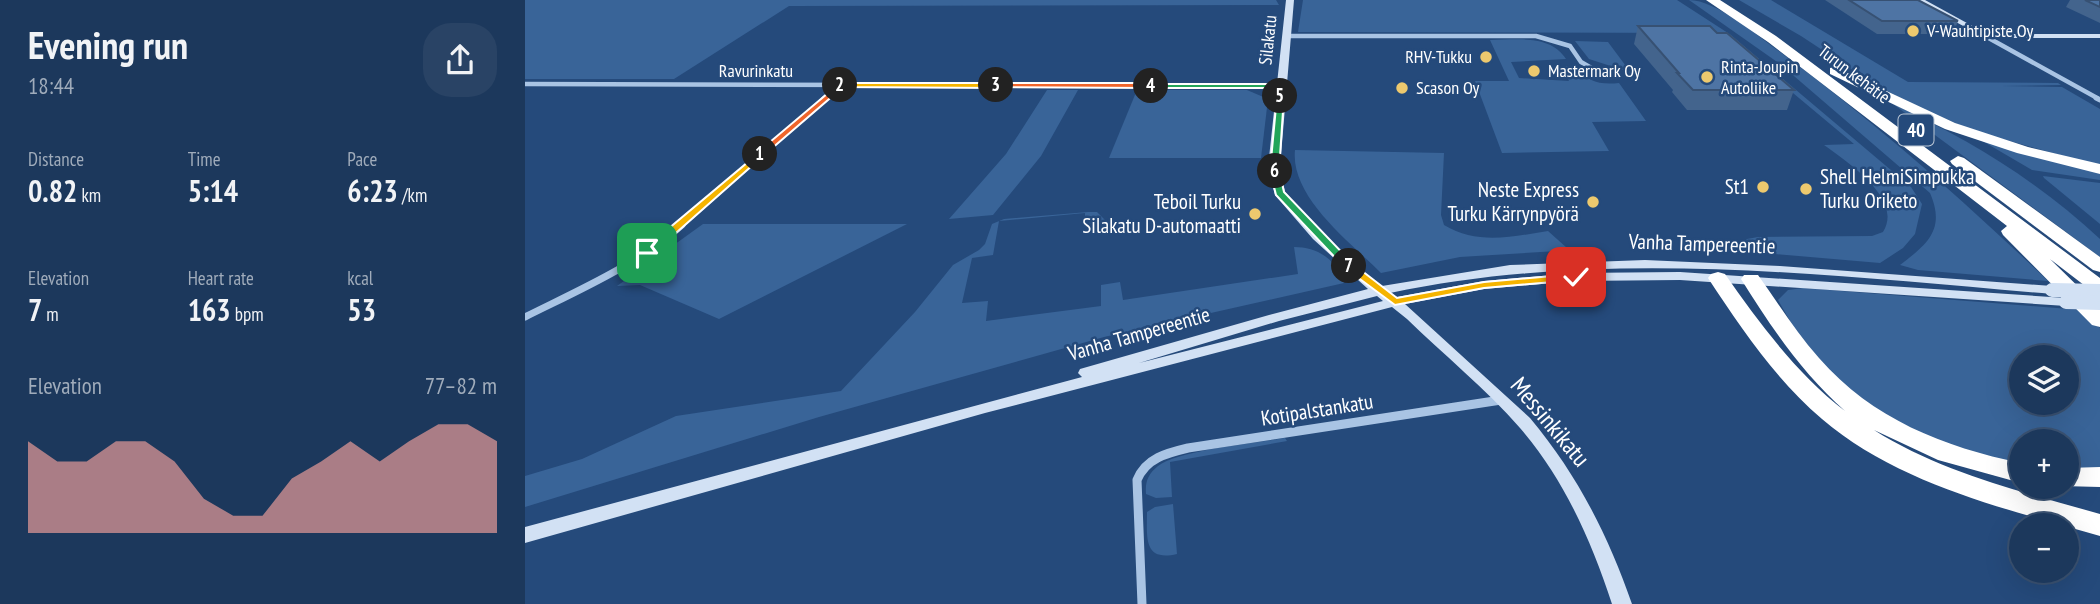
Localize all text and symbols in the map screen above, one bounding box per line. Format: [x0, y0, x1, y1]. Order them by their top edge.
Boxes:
street label: Silakatu [1253, 14, 1282, 66]
place label: V-Wauhtipiste Oy [1926, 19, 2034, 42]
text: Evening run [28, 20, 188, 69]
button: share [423, 23, 497, 97]
marker: V-Wauhtipiste Oy [1905, 23, 1921, 39]
street label: Turun kehätie [1814, 39, 1895, 108]
place label: RHV-Tukku [1405, 45, 1472, 68]
marker: RHV-Tukku [1478, 49, 1494, 65]
place label: Rinta-Joupin Autoliike [1721, 55, 1798, 99]
street label: Ravurinkatu [719, 59, 793, 82]
place label: Mastermark Oy [1548, 59, 1641, 82]
marker: Mastermark Oy [1526, 63, 1542, 79]
pin: 2 [823, 68, 857, 102]
pin: 3 [979, 68, 1014, 102]
pin: 4 [1133, 68, 1169, 104]
marker: Rinta-Joupin Autoliike [1699, 69, 1715, 85]
text: 18:44 [28, 71, 74, 100]
text: 2 [835, 72, 844, 96]
text: 3 [991, 72, 1000, 96]
text: 4 [1146, 73, 1155, 97]
place label: Scason Oy [1416, 76, 1480, 99]
pin: 5 [1263, 78, 1297, 114]
marker: Scason Oy [1394, 80, 1410, 96]
text: 5 [1275, 83, 1284, 107]
road number: 40 [1899, 114, 1933, 146]
pin: 1 [743, 136, 777, 172]
text: 1 [755, 141, 764, 165]
text: Distance [28, 147, 84, 171]
text: Time [188, 147, 221, 171]
text: Pace [347, 147, 377, 171]
pin: 6 [1257, 154, 1293, 188]
text: 6 [1270, 158, 1279, 182]
place label: Shell HelmiSimpukka Turku Oriketo [1820, 163, 1974, 214]
text: 0.82 [28, 171, 77, 210]
text: 5:14 [188, 171, 238, 210]
text: 6:23 [347, 171, 398, 210]
place label: St1 [1725, 173, 1749, 200]
place label: Neste Express Turku Kärrynpyörä [1447, 176, 1579, 227]
marker: St1 [1755, 179, 1771, 195]
marker: Shell HelmiSimpukka Turku Oriketo [1798, 181, 1814, 197]
text: km [77, 183, 101, 207]
text: /km [398, 183, 427, 207]
place label: Teboil Turku Silakatu D-automaatti [1082, 188, 1241, 239]
marker: Neste Express Turku Kärrynpyörä [1585, 194, 1601, 210]
marker: Teboil Turku Silakatu D-automaatti [1247, 206, 1263, 222]
pin [617, 223, 677, 283]
street label: Vanha Tampereentie [1627, 227, 1776, 260]
icon: arrive [628, 234, 666, 272]
pin [1546, 247, 1606, 307]
pin: 7 [1331, 248, 1367, 284]
text: 7 [1344, 253, 1353, 277]
icon: check [1557, 258, 1595, 296]
text: Elevation [28, 266, 89, 290]
text: Heart rate [188, 266, 254, 290]
text: kcal [347, 266, 373, 290]
text: 7 [28, 290, 42, 329]
text: 163 [188, 290, 231, 329]
text: 53 [347, 290, 376, 329]
street label: Vanha Tampereentie [1064, 300, 1213, 367]
text: m [42, 302, 59, 326]
text: bpm [231, 302, 264, 326]
map controls [2009, 345, 2079, 583]
button: layers [2009, 345, 2079, 415]
street label: Messinkikatu [1504, 370, 1597, 473]
text: Elevation [28, 371, 102, 400]
text: 77–82 m [425, 371, 497, 400]
street label: Kotipalstankatu [1259, 387, 1375, 432]
button: + [2009, 429, 2079, 499]
button: − [2009, 513, 2079, 583]

